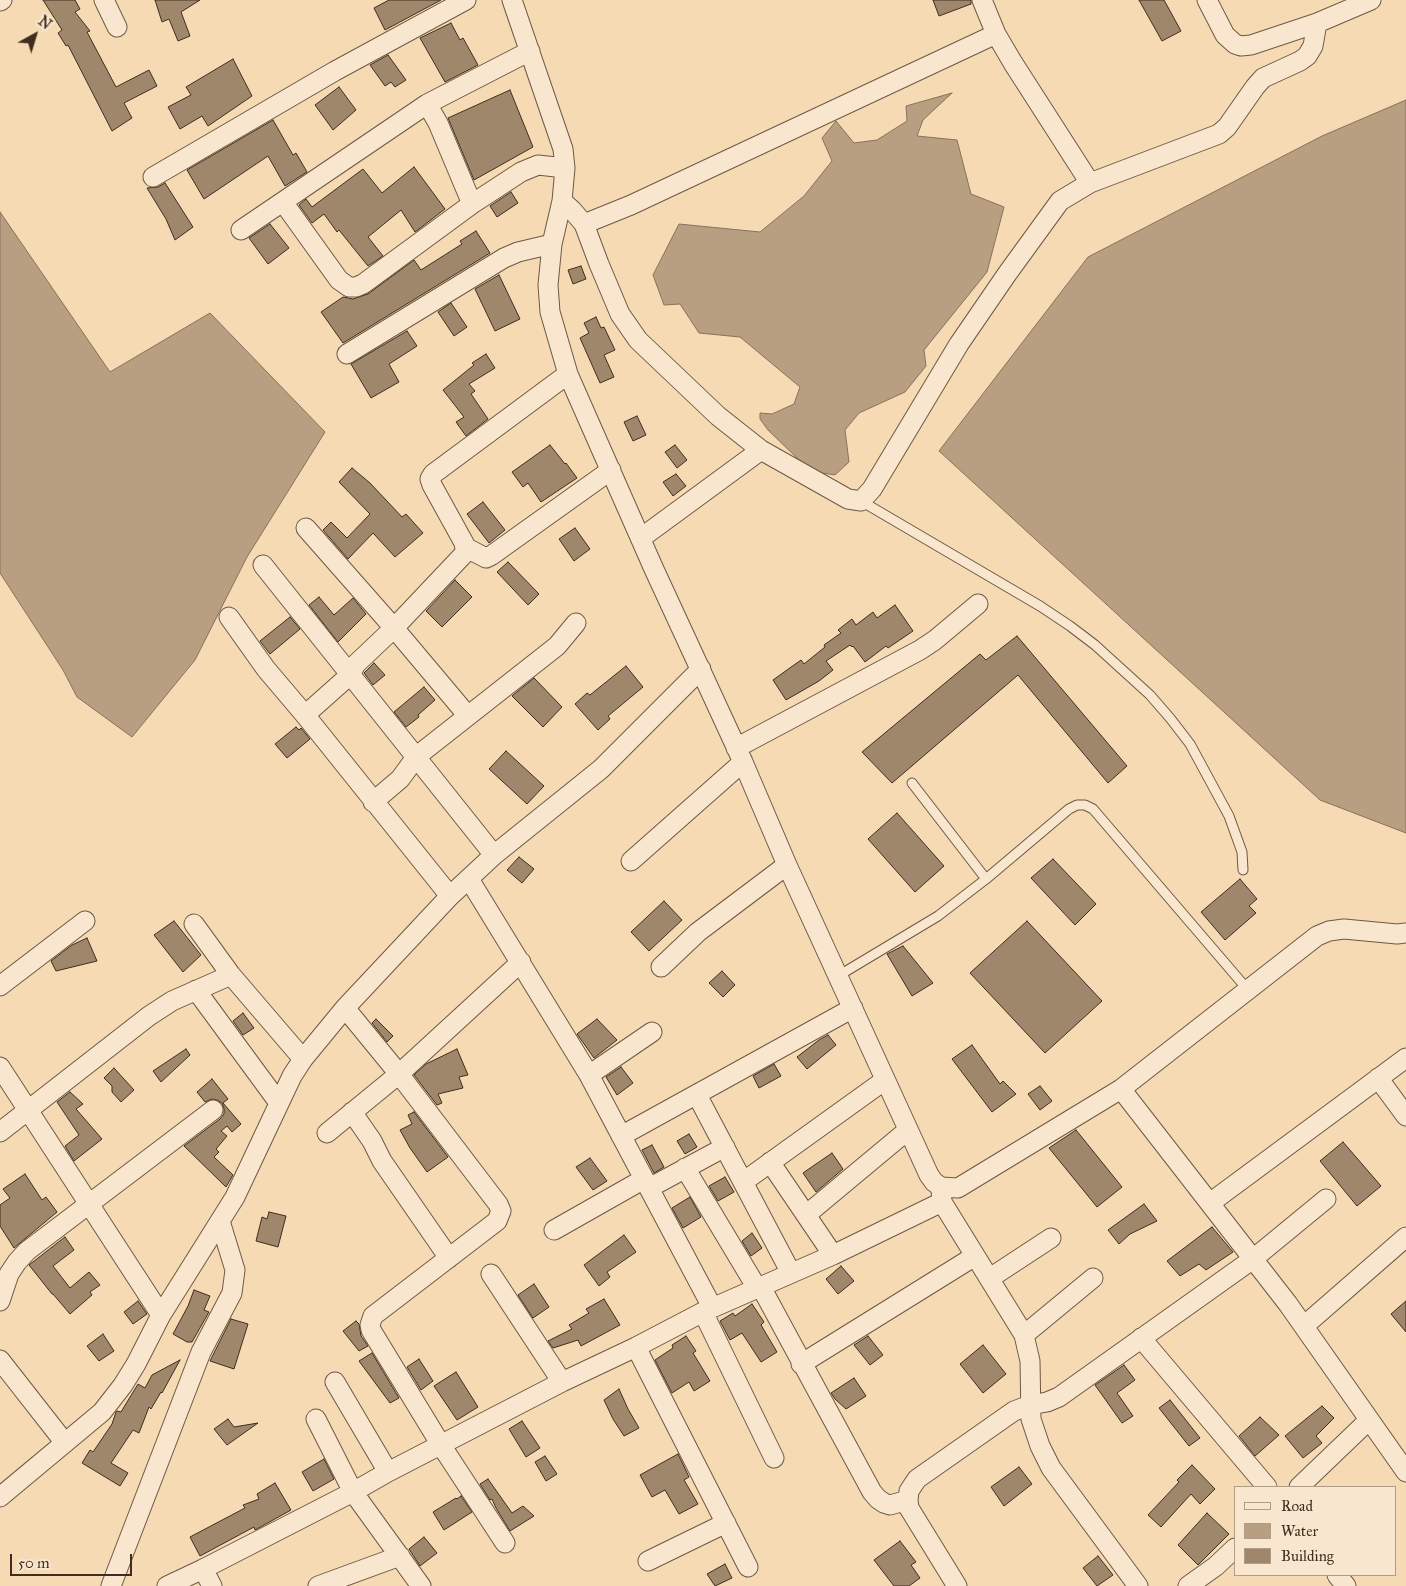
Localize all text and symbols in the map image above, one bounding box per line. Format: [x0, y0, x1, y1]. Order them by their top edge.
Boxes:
north arrow [10, 10, 60, 60]
text: N [35, 13, 55, 33]
legend [1234, 1486, 1396, 1576]
text: Road [1281, 1497, 1313, 1515]
text: Water [1281, 1522, 1318, 1540]
scale bar [12, 1544, 135, 1576]
text: Building [1281, 1547, 1334, 1565]
text: 50 m [18, 1554, 50, 1572]

